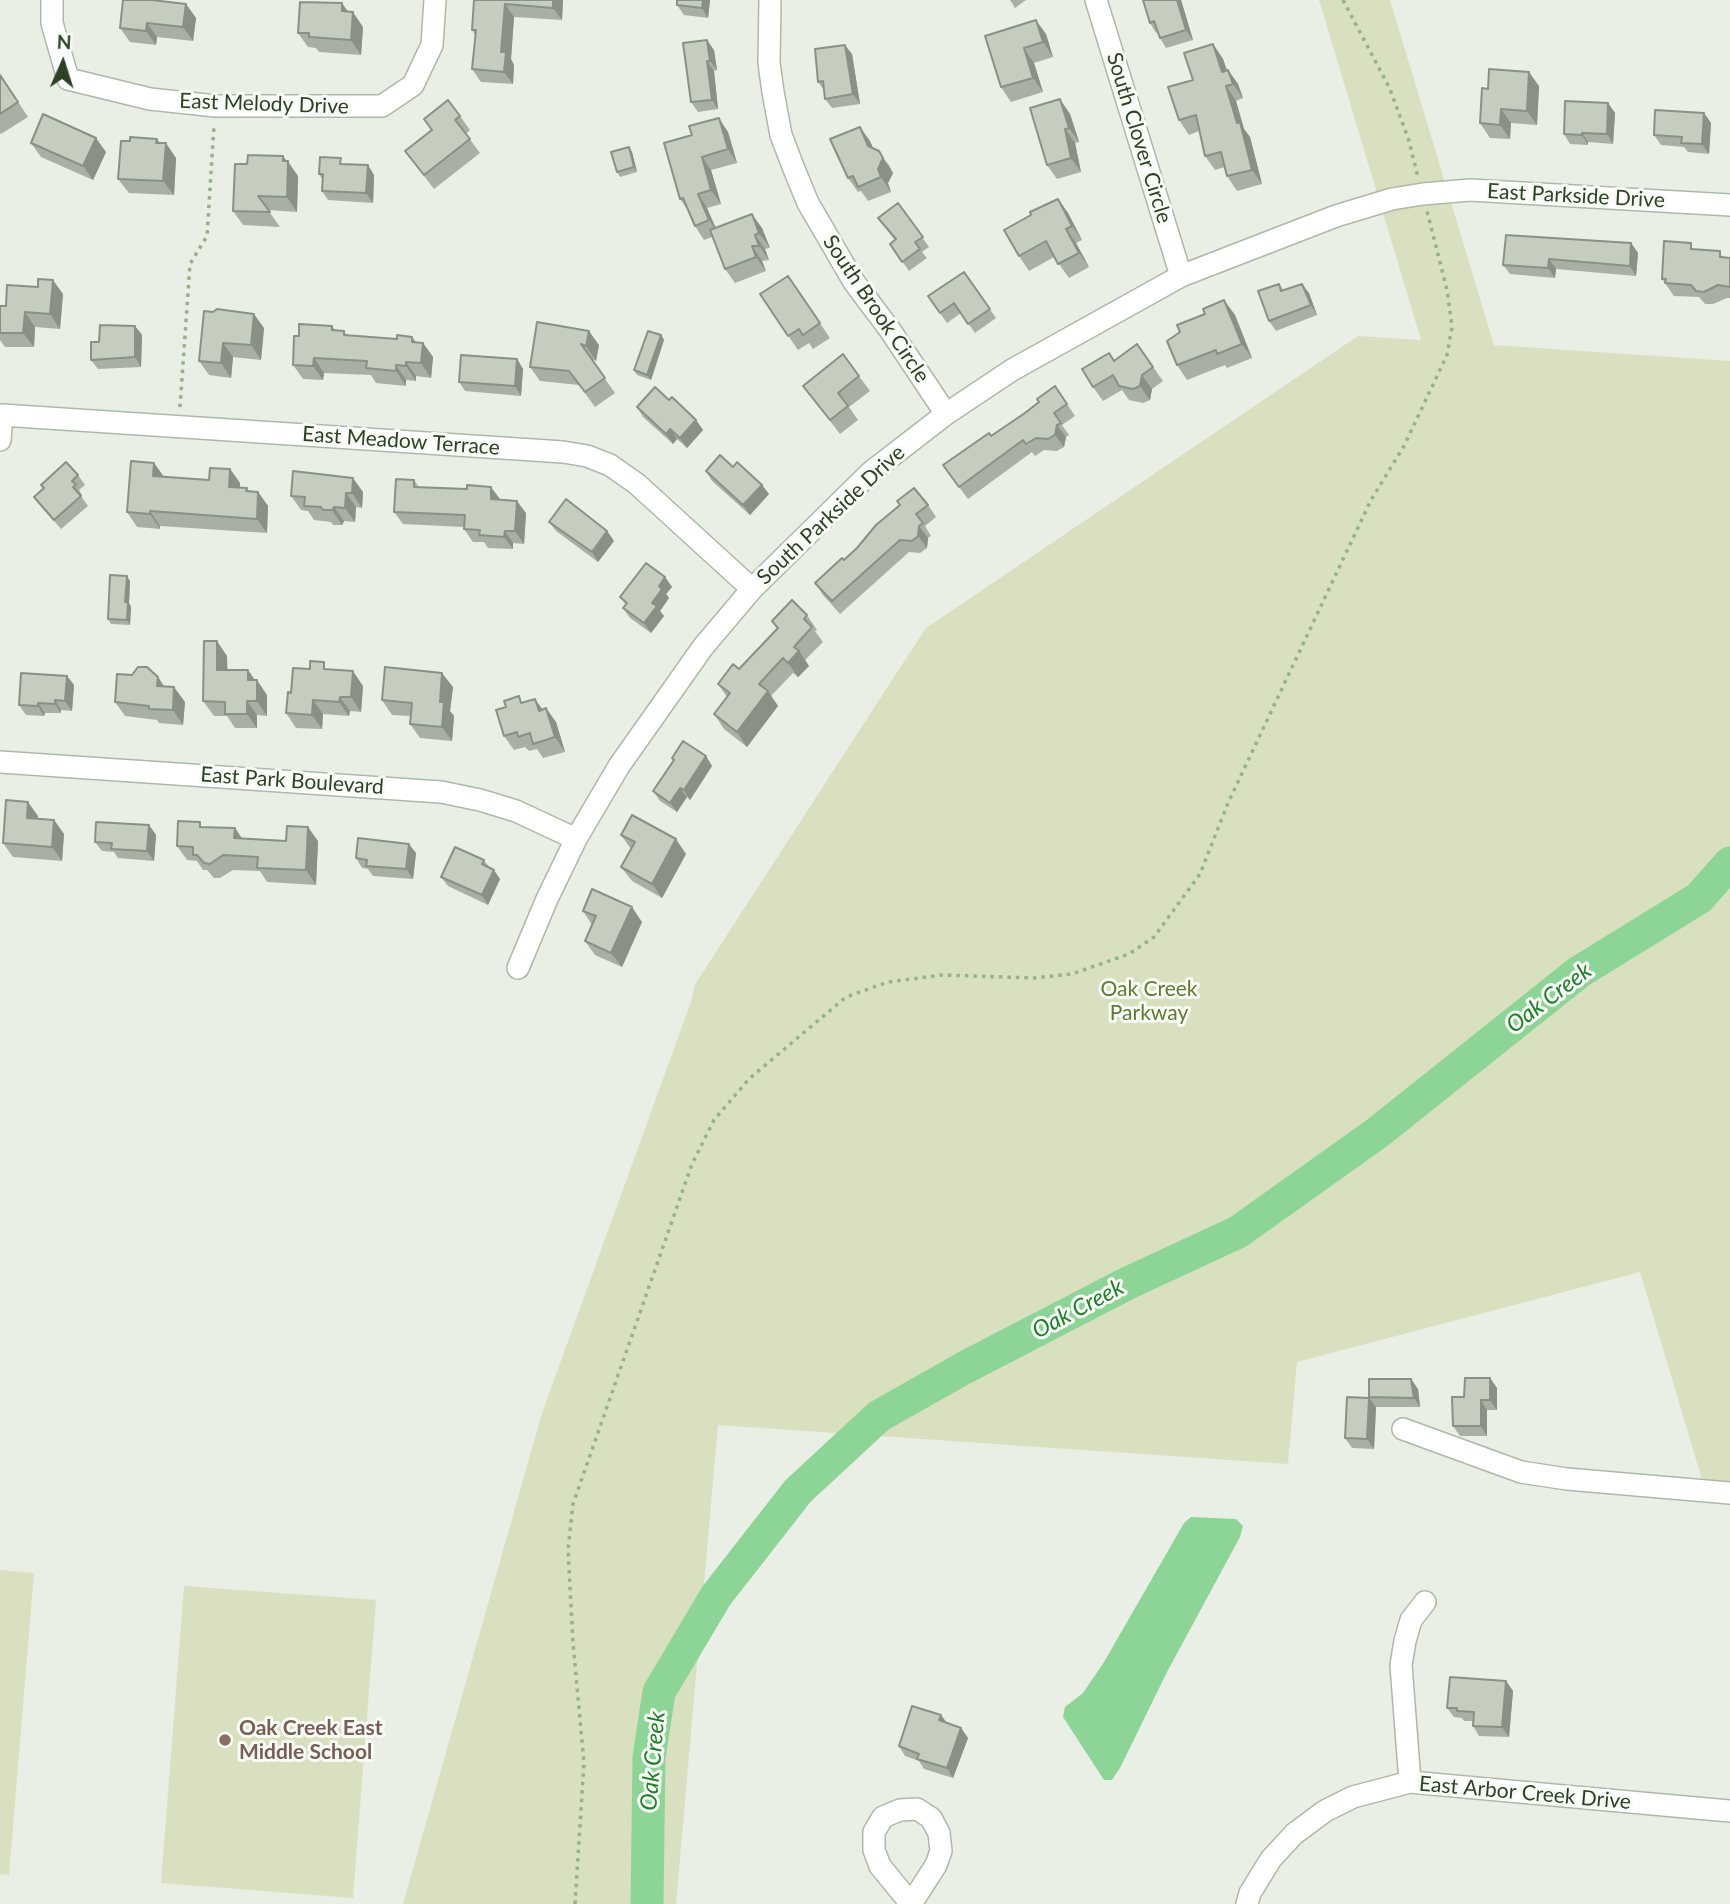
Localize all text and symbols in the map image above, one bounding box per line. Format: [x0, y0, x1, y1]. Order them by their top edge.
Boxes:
north arrow [28, 28, 98, 98]
text: N [56, 30, 72, 53]
street label: South Clover Circle [1101, 50, 1177, 226]
street label: East Melody Drive [179, 88, 349, 120]
street label: East Parkside Drive [1487, 179, 1665, 213]
street label: South Brook Circle [817, 231, 935, 387]
street label: East Meadow Terrace [301, 422, 501, 460]
street label: South Parkside Drive [752, 440, 910, 590]
street label: East Park Boulevard [199, 762, 385, 800]
water label: Oak Creek [1501, 957, 1597, 1039]
park label: Oak Creek Parkway [1100, 976, 1198, 1026]
water label: Oak Creek [1028, 1273, 1128, 1345]
water label: Oak Creek [635, 1710, 671, 1812]
place label: Oak Creek East Middle School [239, 1715, 383, 1765]
marker: Oak Creek East Middle School [217, 1732, 233, 1748]
street label: East Arbor Creek Drive [1418, 1771, 1632, 1815]

